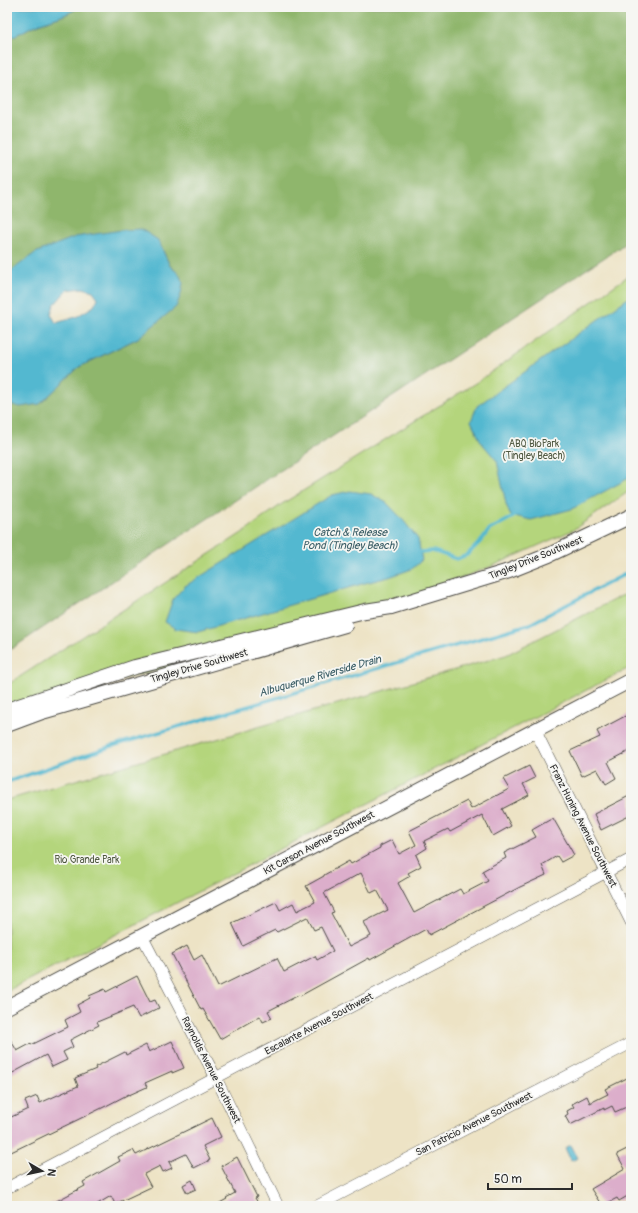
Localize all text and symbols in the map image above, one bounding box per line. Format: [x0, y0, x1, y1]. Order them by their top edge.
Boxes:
park label: ABQ BioPark (Tingley Beach) [502, 438, 566, 462]
water label: Catch & Release Pond (Tingley Beach) [302, 526, 398, 552]
street label: Tingley Drive Southwest [487, 533, 586, 582]
street label: Tingley Drive Southwest [149, 646, 250, 686]
water label: Albuquerque Riverside Drain [257, 652, 383, 700]
street label: Franz Huning Avenue Southwest [547, 762, 620, 890]
street label: Kit Carson Avenue Southwest [261, 808, 377, 877]
park label: Rio Grande Park [55, 854, 120, 866]
street label: Escalante Avenue Southwest [263, 990, 376, 1058]
street label: Raynolds Avenue Southwest [179, 1015, 244, 1126]
street label: San Patricio Avenue Southwest [414, 1089, 535, 1159]
north arrow [22, 1151, 62, 1191]
scale bar [488, 1165, 572, 1191]
text: N [44, 1168, 58, 1178]
text: 50 m [494, 1172, 522, 1187]

